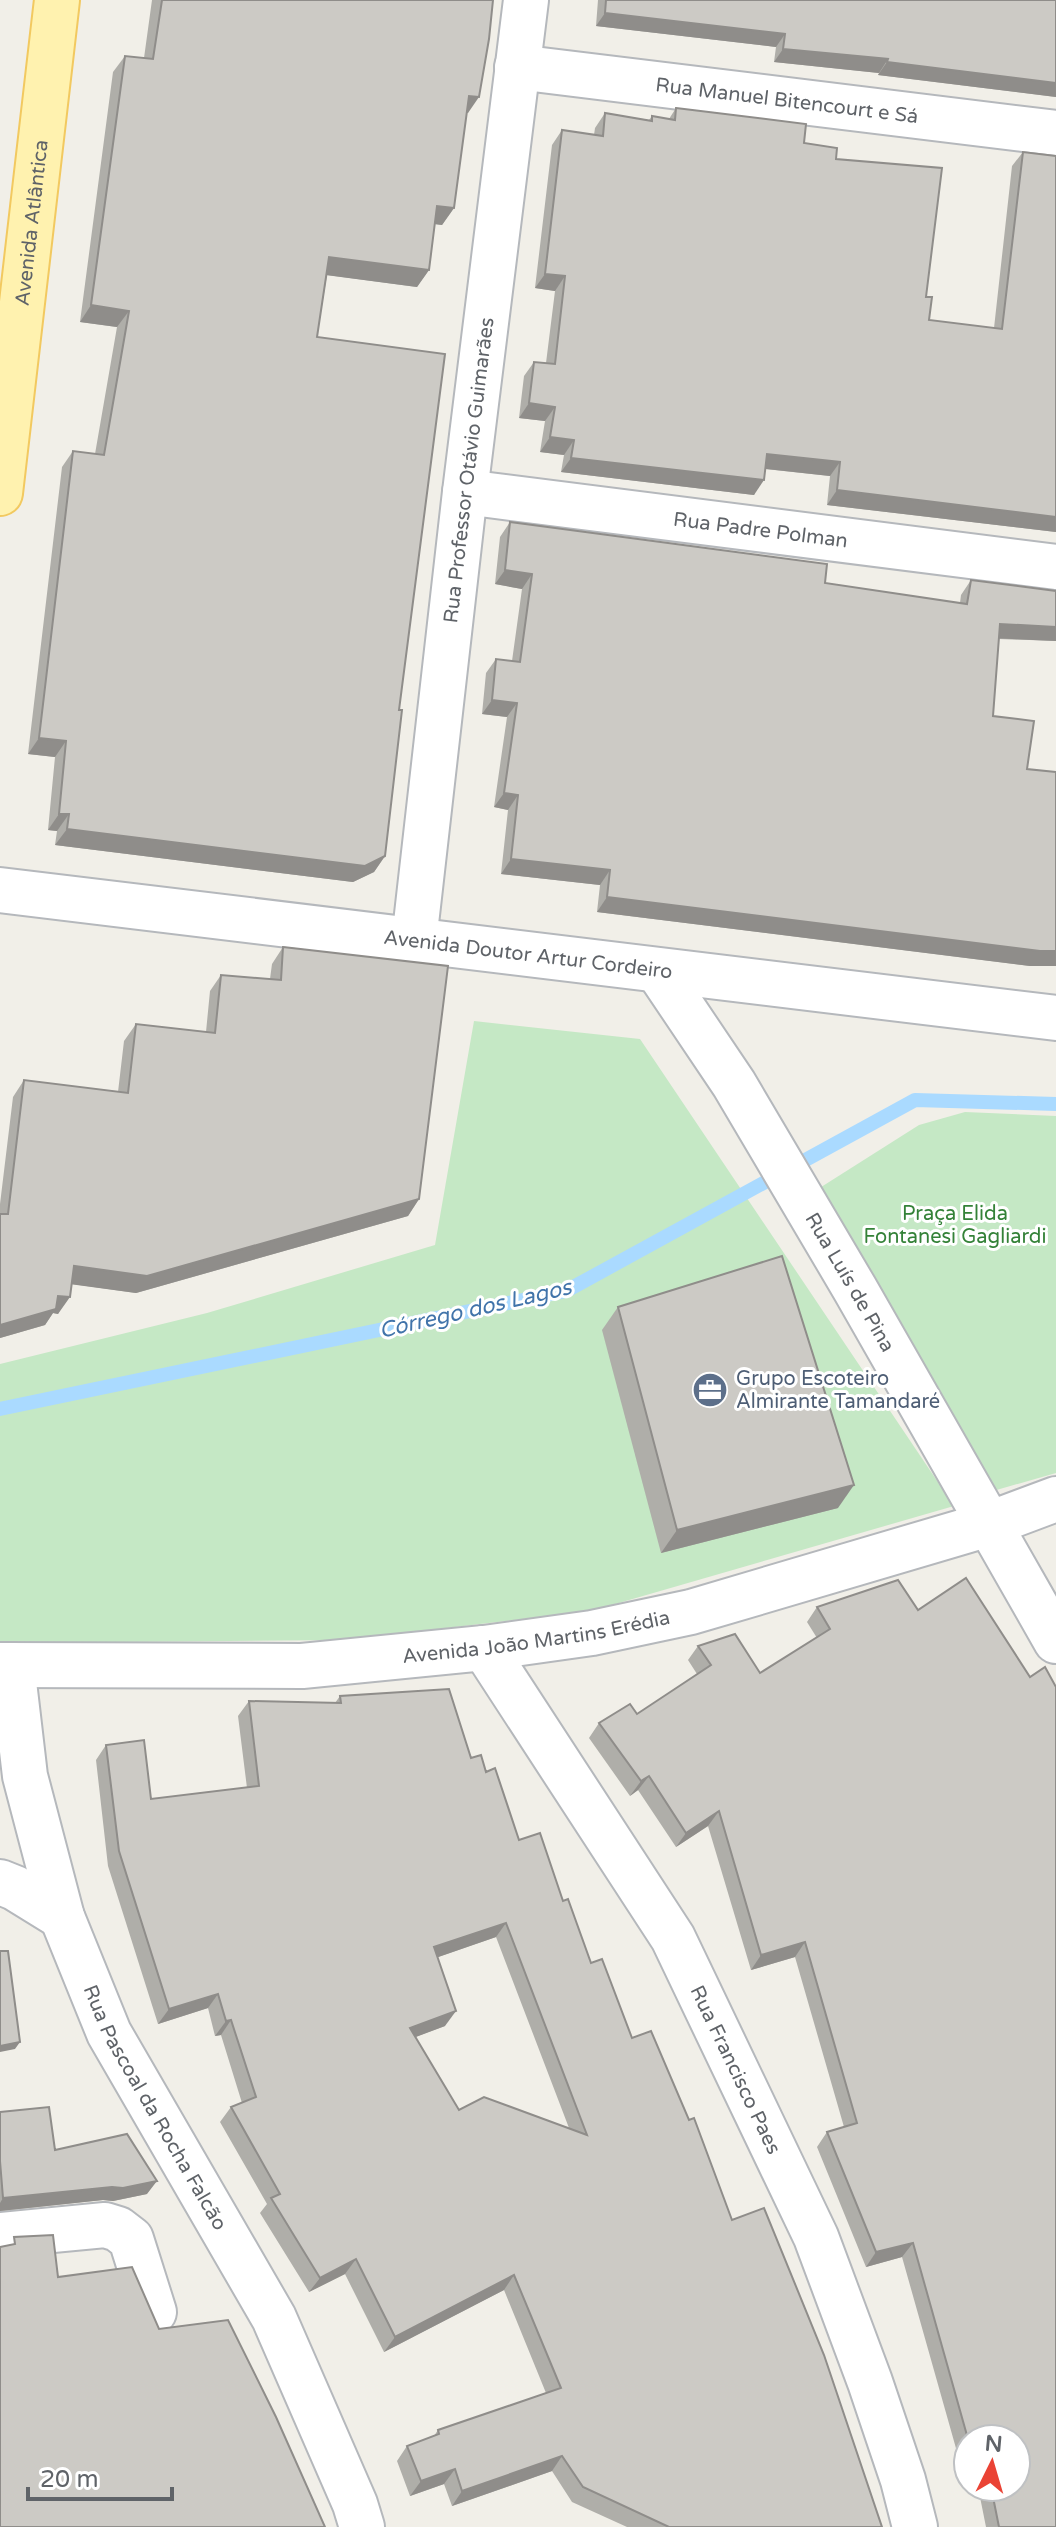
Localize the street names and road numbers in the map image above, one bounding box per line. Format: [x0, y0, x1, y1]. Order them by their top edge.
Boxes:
street label: Rua Manuel Bitencourt e Sá [654, 73, 920, 129]
street label: Avenida Atlântica [11, 139, 54, 307]
street label: Rua Professor Otávio Guimarães [439, 316, 500, 625]
street label: Rua Padre Polman [672, 508, 849, 553]
street label: Avenida Doutor Artur Cordeiro [382, 926, 674, 984]
street label: Rua Luís de Pina [800, 1209, 899, 1357]
street label: Avenida João Martins Erédia [401, 1606, 672, 1669]
street label: Rua Pascoal da Rocha Falcão [78, 1982, 232, 2235]
street label: Rua Francisco Paes [685, 1982, 786, 2158]

